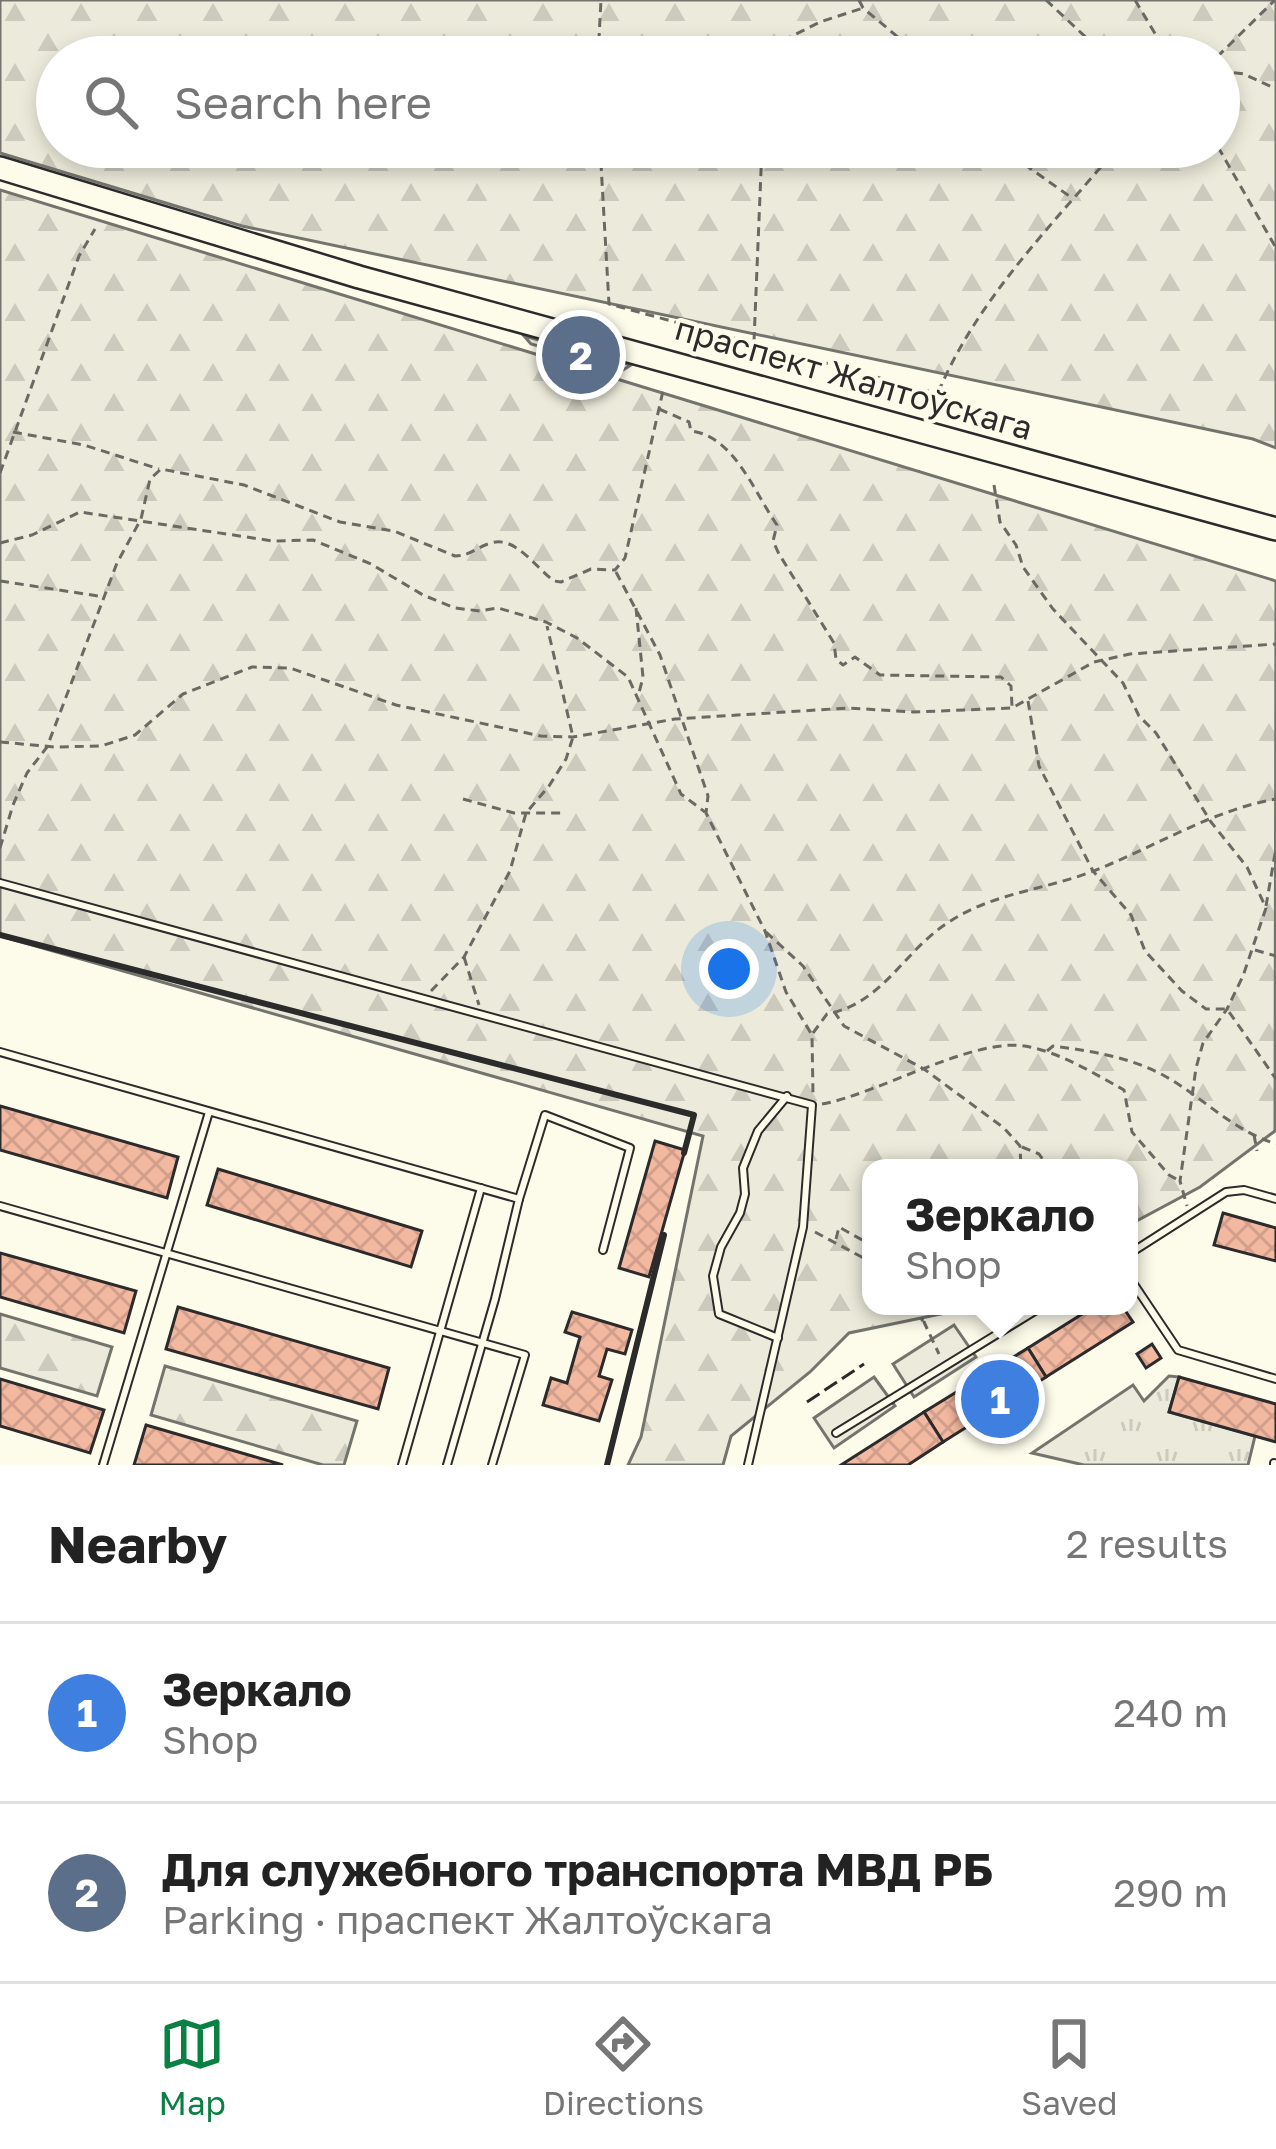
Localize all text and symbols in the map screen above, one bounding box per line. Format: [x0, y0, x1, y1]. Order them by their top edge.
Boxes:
search box [36, 36, 1240, 168]
icon: search [78, 69, 144, 135]
text: Search here [174, 75, 432, 129]
street label: праспект Жалтоўскага [671, 308, 1037, 447]
pin: 2 [542, 310, 620, 400]
your location [699, 939, 759, 999]
popup [862, 1159, 1138, 1315]
text: Зеркало [905, 1187, 1095, 1241]
text: Shop [905, 1241, 1001, 1288]
pin: 1 [961, 1354, 1039, 1444]
text: Nearby [48, 1513, 227, 1574]
text: 2 results [1066, 1520, 1228, 1567]
text: Зеркало [162, 1662, 352, 1716]
text: 1 [77, 1689, 97, 1736]
text: 240 m [1113, 1689, 1228, 1736]
text: Shop [162, 1716, 258, 1763]
text: Для служебного транспорта МВД РБ [162, 1842, 993, 1896]
text: 2 [75, 1869, 99, 1916]
text: 290 m [1113, 1869, 1228, 1916]
text: Parking · праспект Жалтоўскага [162, 1896, 773, 1943]
tab: Map [159, 2011, 226, 2122]
tab: Directions [543, 2011, 704, 2122]
tab: Saved [1021, 2011, 1117, 2122]

